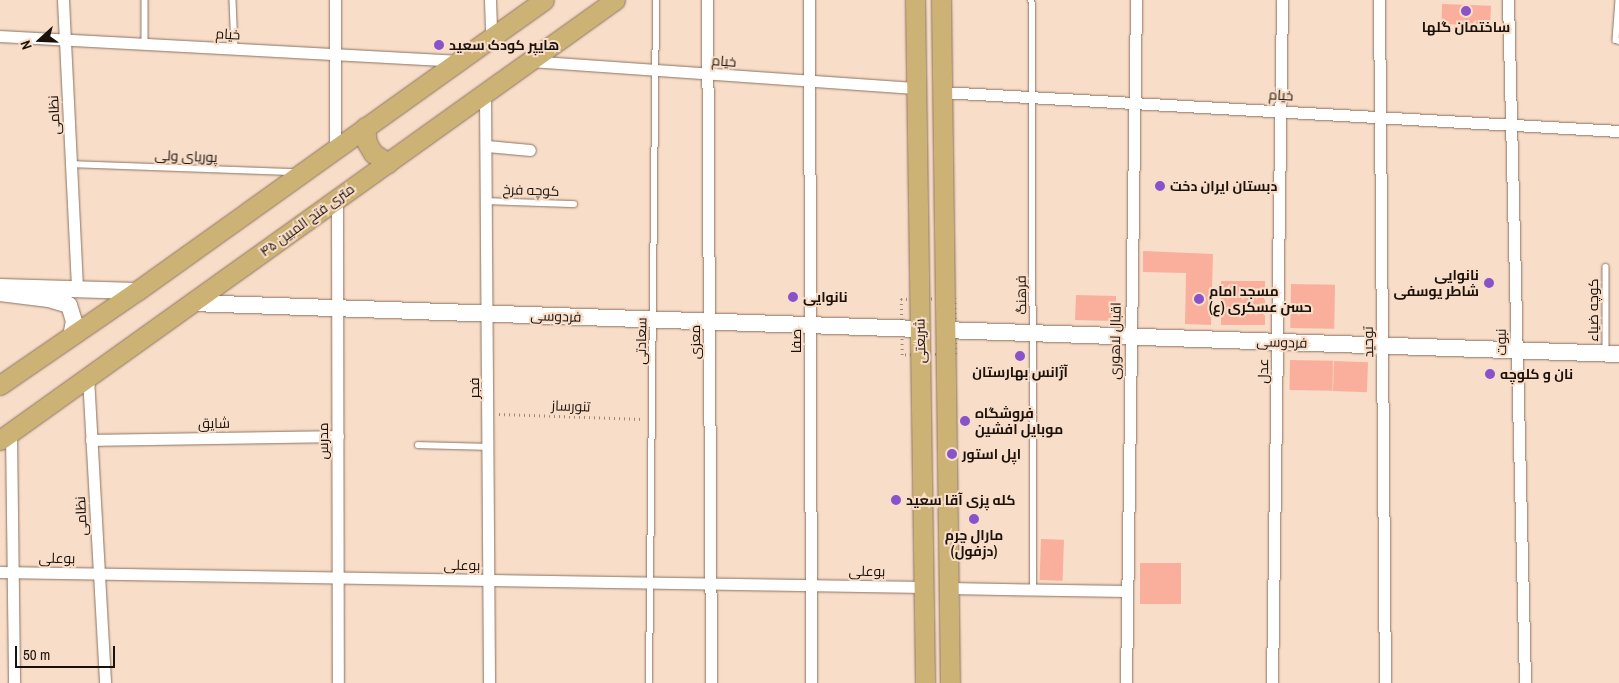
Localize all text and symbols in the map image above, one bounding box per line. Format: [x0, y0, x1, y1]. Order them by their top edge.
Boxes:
marker: ساختمان گلها [1460, 5, 1472, 17]
north arrow [15, 15, 65, 65]
place label: ساختمان گلها [1422, 19, 1510, 35]
street label: خیام [215, 25, 241, 43]
place label: هایپر کودک سعید [449, 37, 559, 53]
text: N [16, 38, 36, 52]
marker: هایپر کودک سعید [433, 39, 445, 51]
street label: خیام [711, 52, 737, 70]
street label: خیام [1268, 86, 1294, 104]
street label: نظامی [45, 95, 63, 135]
street label: پوریای ولی [154, 147, 218, 165]
place label: دبستان ایران دخت [1170, 178, 1277, 194]
street label: ۴۵ متری فتح المبین [256, 180, 358, 260]
marker: دبستان ایران دخت [1154, 180, 1166, 192]
street label: کوچه فرخ [502, 181, 560, 199]
place label: نانوایی شاطر یوسفی [1393, 267, 1479, 300]
street label: فرهنگ [1012, 275, 1030, 315]
marker: نانوایی شاطر یوسفی [1483, 277, 1495, 289]
street label: کوچه ضیاء [1585, 278, 1601, 342]
place label: مسجد امام حسن عسکری (ع) [1209, 283, 1312, 316]
place label: نانوایی [803, 289, 848, 305]
marker: نانوایی [787, 291, 799, 303]
marker: مسجد امام حسن عسکری (ع) [1193, 293, 1205, 305]
street label: اقبال لاهوری [1106, 302, 1124, 380]
street label: فردوسی [530, 307, 582, 325]
street label: سعادتی [632, 317, 650, 365]
street label: شریعتی [911, 319, 929, 363]
street label: معزی [687, 325, 703, 359]
street label: توحید [1359, 326, 1377, 358]
street label: نبوت [1492, 328, 1510, 356]
street label: صفا [788, 329, 804, 353]
street label: فردوسی [1256, 333, 1308, 351]
marker: آژانس بهارستان [1014, 350, 1026, 362]
street label: عدل [1254, 358, 1272, 384]
place label: آژانس بهارستان [972, 364, 1068, 380]
place label: نان و کلوچه [1500, 366, 1573, 382]
marker: نان و کلوچه [1484, 368, 1496, 380]
street label: فجر [466, 377, 482, 399]
street label: تنورساز [551, 397, 591, 415]
place label: فروشگاه موبایل افشین [975, 405, 1063, 438]
street label: شایق [198, 414, 230, 432]
marker: فروشگاه موبایل افشین [959, 415, 971, 427]
street label: مدرس [315, 422, 331, 460]
place label: اپل استور [962, 446, 1021, 462]
marker: اپل استور [946, 448, 958, 460]
place label: کله پزی آقا سعید [906, 492, 1015, 508]
marker: کله پزی آقا سعید [890, 494, 902, 506]
street label: نظامی [72, 496, 90, 536]
marker: مارال چرم (دزفول) [968, 513, 980, 525]
place label: مارال چرم (دزفول) [945, 527, 1003, 560]
street label: بوعلی [38, 549, 76, 567]
street label: بوعلی [443, 556, 481, 574]
street label: بوعلی [848, 562, 886, 580]
scale bar [18, 636, 118, 668]
text: 50 m [23, 644, 50, 665]

